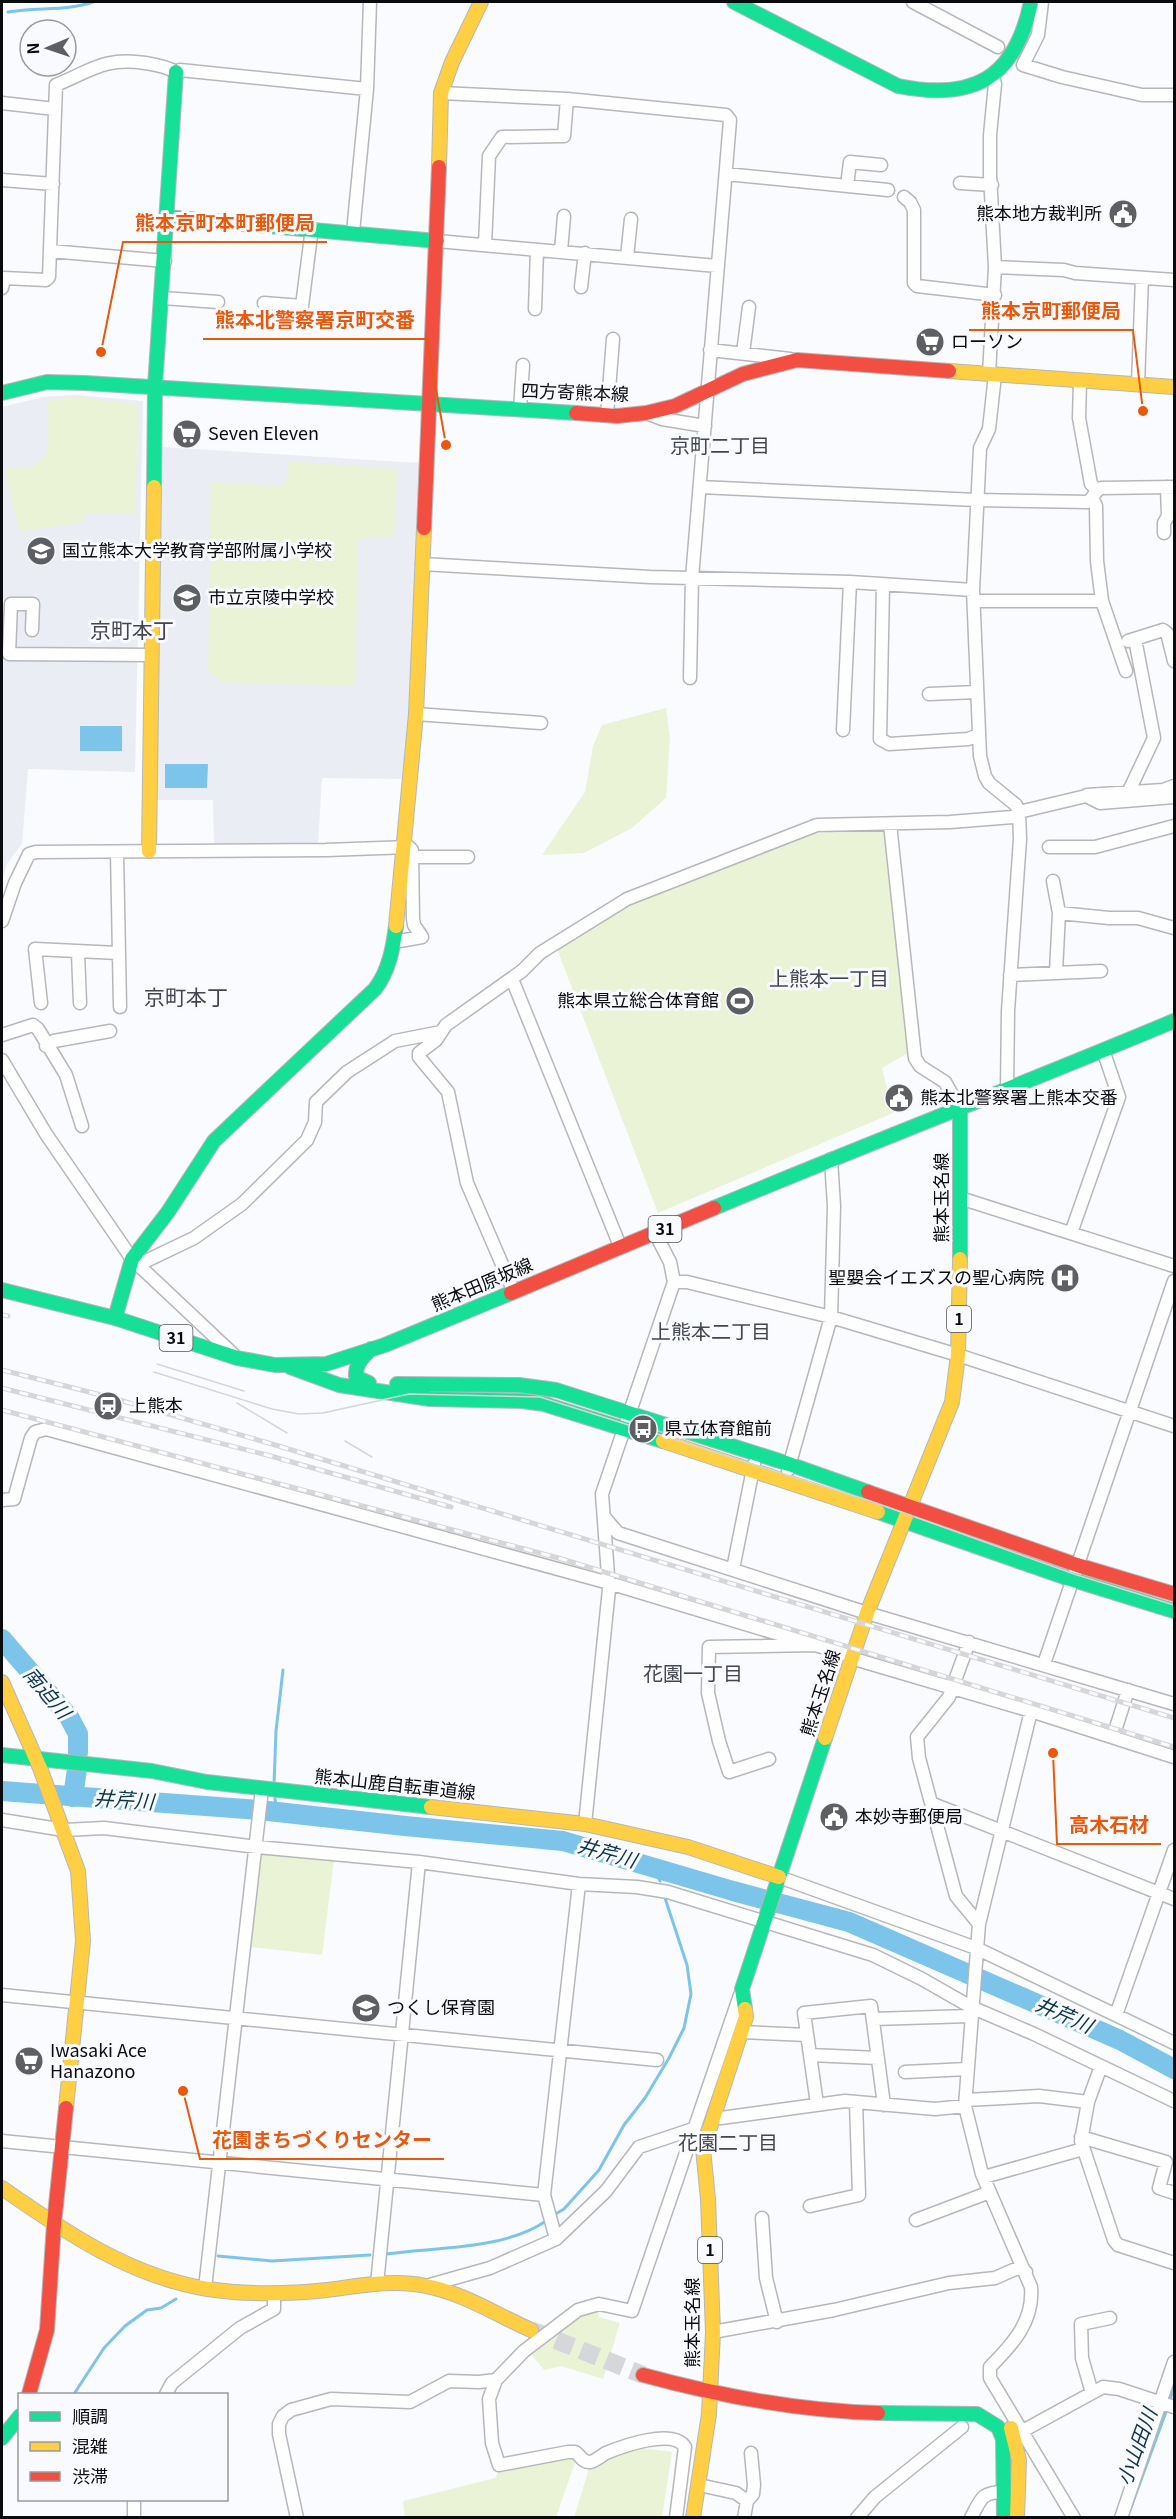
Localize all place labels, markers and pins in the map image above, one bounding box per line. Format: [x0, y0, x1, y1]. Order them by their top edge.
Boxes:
public building icon: 熊本地方裁判所 [1107, 198, 1139, 230]
place label: 熊本地方裁判所 [976, 199, 1102, 225]
callout: 熊本京町本町郵便局 [123, 204, 327, 242]
callout: 熊本京町郵便局 [969, 292, 1133, 330]
callout: 熊本北警察署京町交番 [203, 301, 427, 339]
supermarket icon: ローソン [914, 326, 946, 358]
place label: ローソン [951, 327, 1023, 353]
supermarket icon: Seven Eleven [171, 418, 203, 450]
place label: Seven Eleven [208, 419, 319, 445]
school or university icon: 国立熊本大学教育学部附属小学校 [25, 535, 57, 567]
place label: 国立熊本大学教育学部附属小学校 [62, 536, 332, 562]
school or university icon: 市立京陵中学校 [171, 582, 203, 614]
place label: 市立京陵中学校 [208, 583, 334, 609]
sports icon: 熊本県立総合体育館 [724, 985, 756, 1017]
place label: 熊本県立総合体育館 [557, 986, 719, 1012]
public building icon: 熊本北警察署上熊本交番 [883, 1082, 915, 1114]
place label: 熊本北警察署上熊本交番 [920, 1083, 1118, 1109]
hospital icon: 聖嬰会イエズスの聖心病院 [1049, 1262, 1081, 1294]
place label: 聖嬰会イエズスの聖心病院 [828, 1263, 1044, 1289]
station icon: 上熊本 [92, 1390, 124, 1422]
place label: 上熊本 [129, 1391, 183, 1417]
bus stop icon: 県立体育館前 [627, 1413, 659, 1445]
place label: 県立体育館前 [664, 1414, 772, 1440]
public building icon: 本妙寺郵便局 [818, 1801, 850, 1833]
place label: 本妙寺郵便局 [855, 1802, 963, 1828]
callout: 高木石材 [1057, 1806, 1161, 1844]
school or university icon: つくし保育園 [350, 1992, 382, 2024]
place label: つくし保育園 [387, 1993, 495, 2019]
place label: Iwasaki Ace Hanazono [50, 2036, 147, 2083]
supermarket icon: Iwasaki Ace Hanazono [13, 2045, 45, 2077]
callout: 花園まちづくりセンター [200, 2121, 444, 2159]

